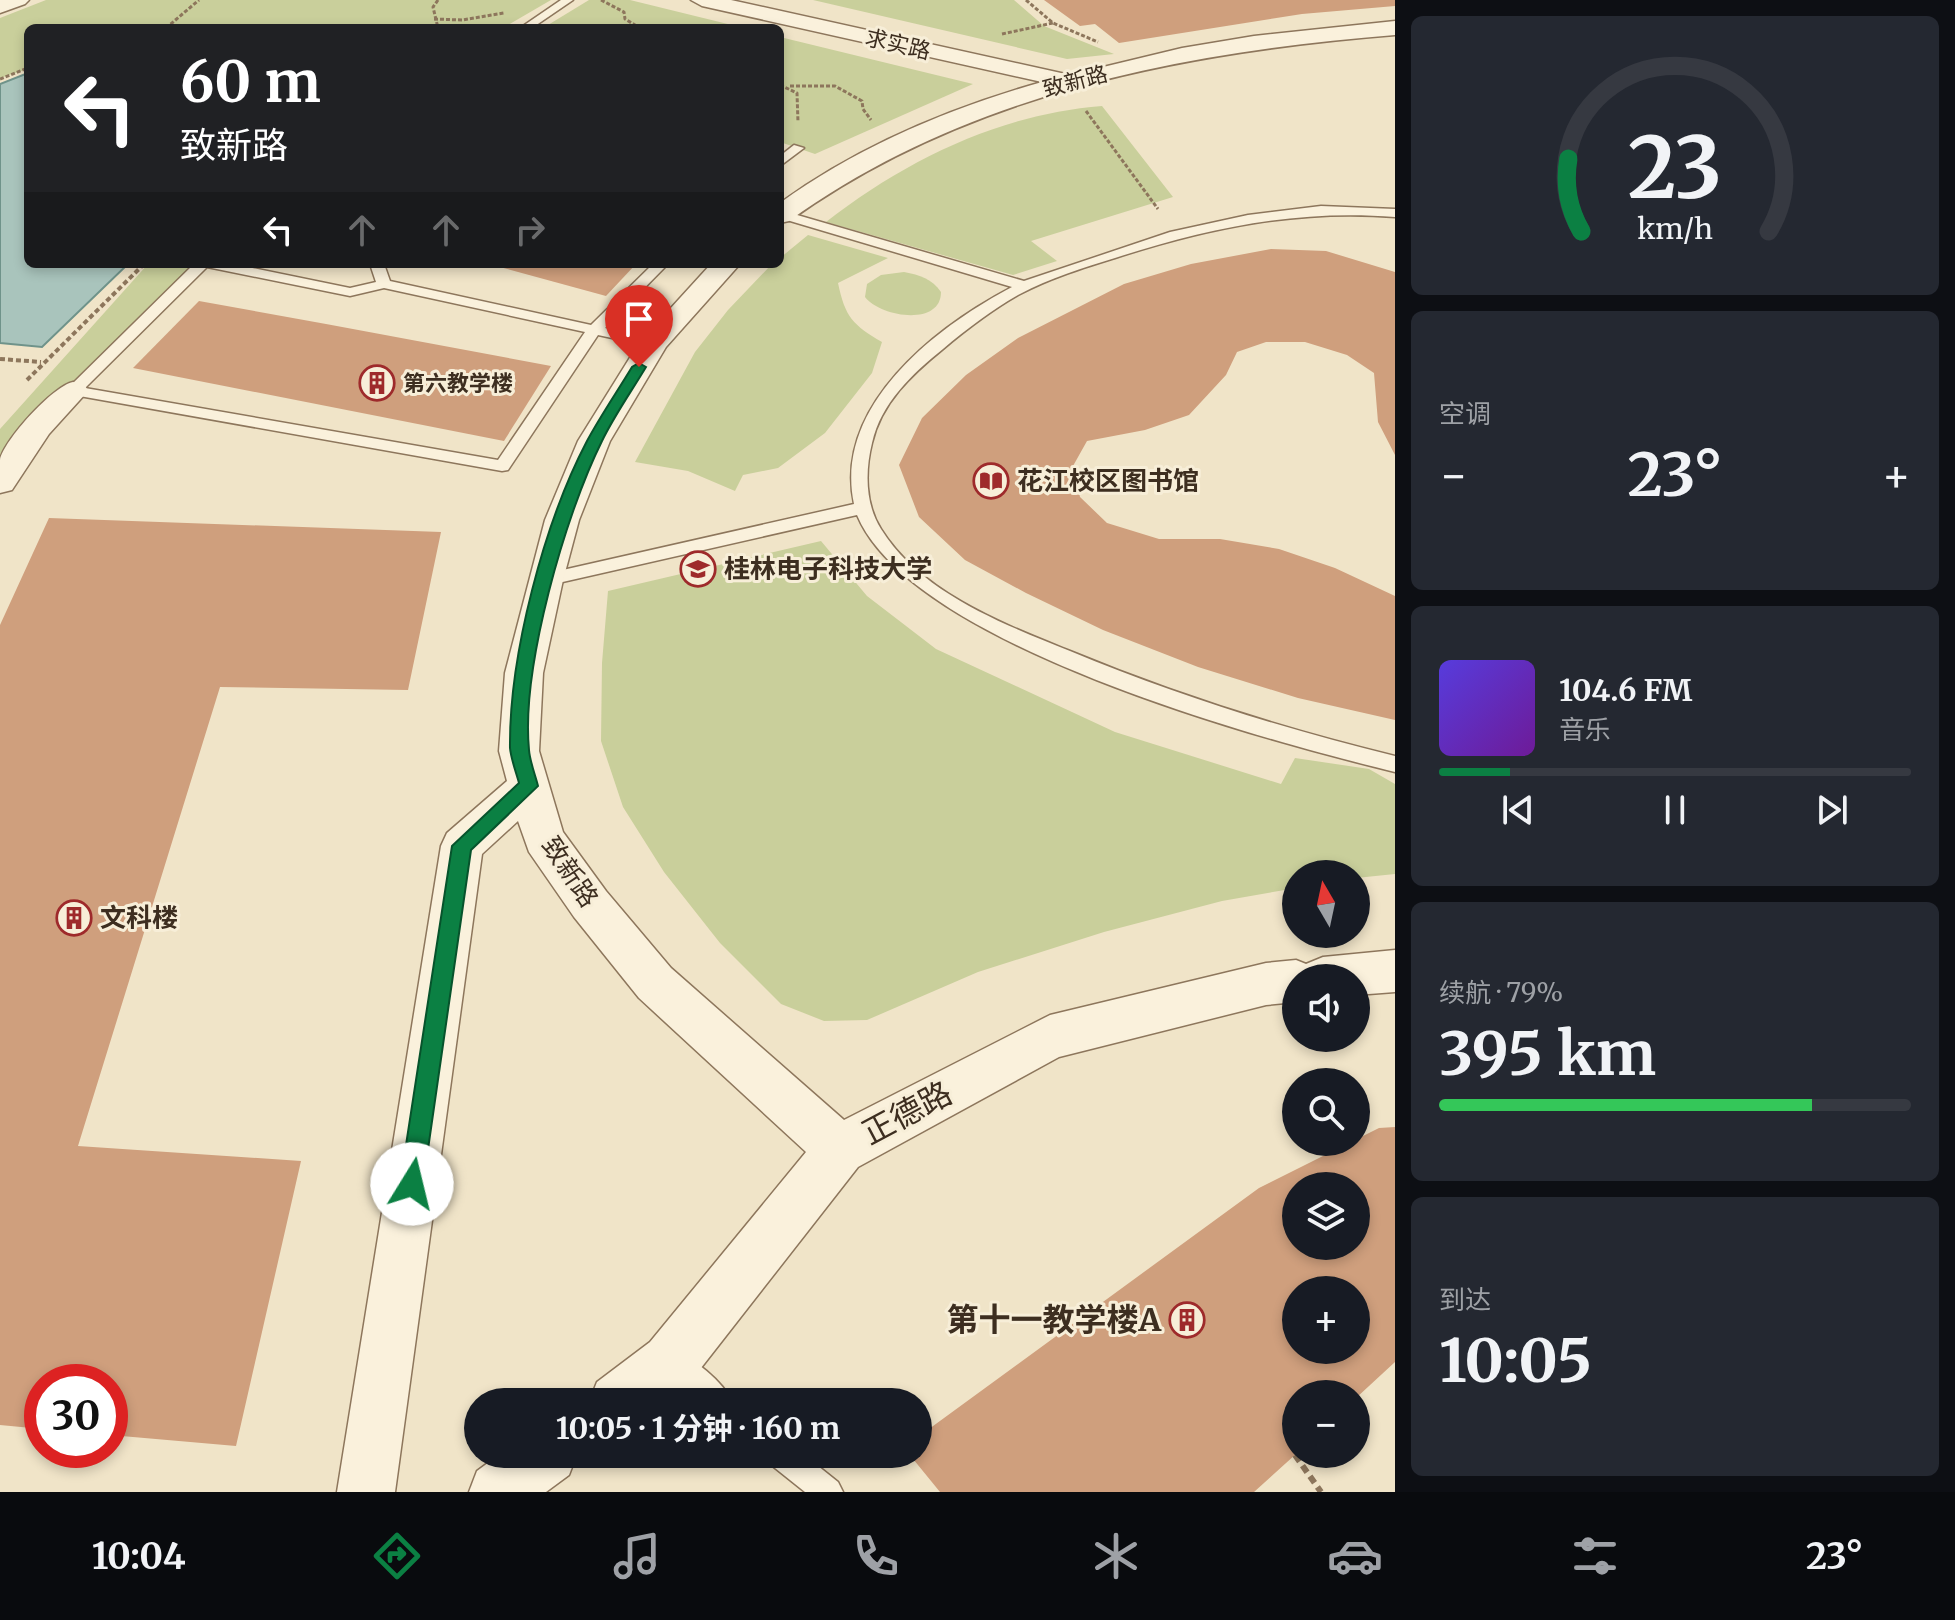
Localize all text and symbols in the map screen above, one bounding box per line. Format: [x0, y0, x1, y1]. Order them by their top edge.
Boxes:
street label: 求实路 [863, 23, 933, 65]
text: 60 m [180, 47, 321, 117]
icon: left [48, 56, 152, 160]
street label: 致新路 [1039, 59, 1111, 103]
text: 23 [1628, 115, 1722, 220]
text: 致新路 [180, 123, 288, 168]
icon: left [256, 208, 300, 252]
icon: ahead [340, 208, 384, 252]
icon: ahead [424, 208, 468, 252]
icon: right [508, 208, 552, 252]
text: km/h [1637, 211, 1713, 247]
pin [605, 285, 673, 367]
icon: arrive [617, 297, 661, 341]
building icon: 第六教学楼 [358, 364, 396, 402]
place label: 第六教学楼 [403, 369, 513, 397]
text: 空调 [1439, 397, 1491, 430]
text: 23° [1627, 437, 1723, 512]
text: − [1439, 448, 1468, 503]
text: + [1882, 448, 1911, 503]
library icon: 花江校区图书馆 [972, 462, 1010, 500]
place label: 花江校区图书馆 [1017, 464, 1199, 497]
school or university icon: 桂林电子科技大学 [679, 550, 717, 588]
place label: 桂林电子科技大学 [724, 552, 932, 585]
text: 104.6 FM [1559, 671, 1692, 709]
text: 音乐 [1559, 713, 1611, 746]
icon: previous [1496, 788, 1540, 832]
icon: pause [1653, 788, 1697, 832]
icon: next [1810, 788, 1854, 832]
street label: 致新路 [535, 830, 606, 913]
north arrow [1282, 860, 1370, 948]
map controls [1282, 860, 1370, 1468]
building icon: 文科楼 [55, 899, 93, 937]
place label: 文科楼 [100, 901, 178, 934]
button: sound [1282, 964, 1370, 1052]
text: 续航 · 79% [1439, 976, 1563, 1009]
text: 395 km [1439, 1016, 1656, 1091]
button: search [1282, 1068, 1370, 1156]
street label: 正德路 [855, 1073, 959, 1153]
position arrow [370, 1142, 454, 1226]
button: layers [1282, 1172, 1370, 1260]
button: + [1282, 1276, 1370, 1364]
text: 到达 [1439, 1283, 1491, 1316]
place label: 第十一教学楼A [946, 1300, 1162, 1340]
building icon: 第十一教学楼A [1168, 1301, 1206, 1339]
text: 10:05 [1439, 1323, 1592, 1398]
speed limit sign: 30 [24, 1364, 128, 1468]
button: − [1282, 1380, 1370, 1468]
text: 10:05 · 1 分钟 · 160 m [556, 1409, 840, 1447]
icon: directions [369, 1528, 425, 1584]
icon: music [609, 1528, 665, 1584]
icon: phone [848, 1528, 904, 1584]
icon: climate [1088, 1528, 1144, 1584]
icon: car [1327, 1528, 1383, 1584]
icon: filters [1567, 1528, 1623, 1584]
text: 10:04 [92, 1534, 186, 1579]
text: 23° [1806, 1534, 1863, 1579]

